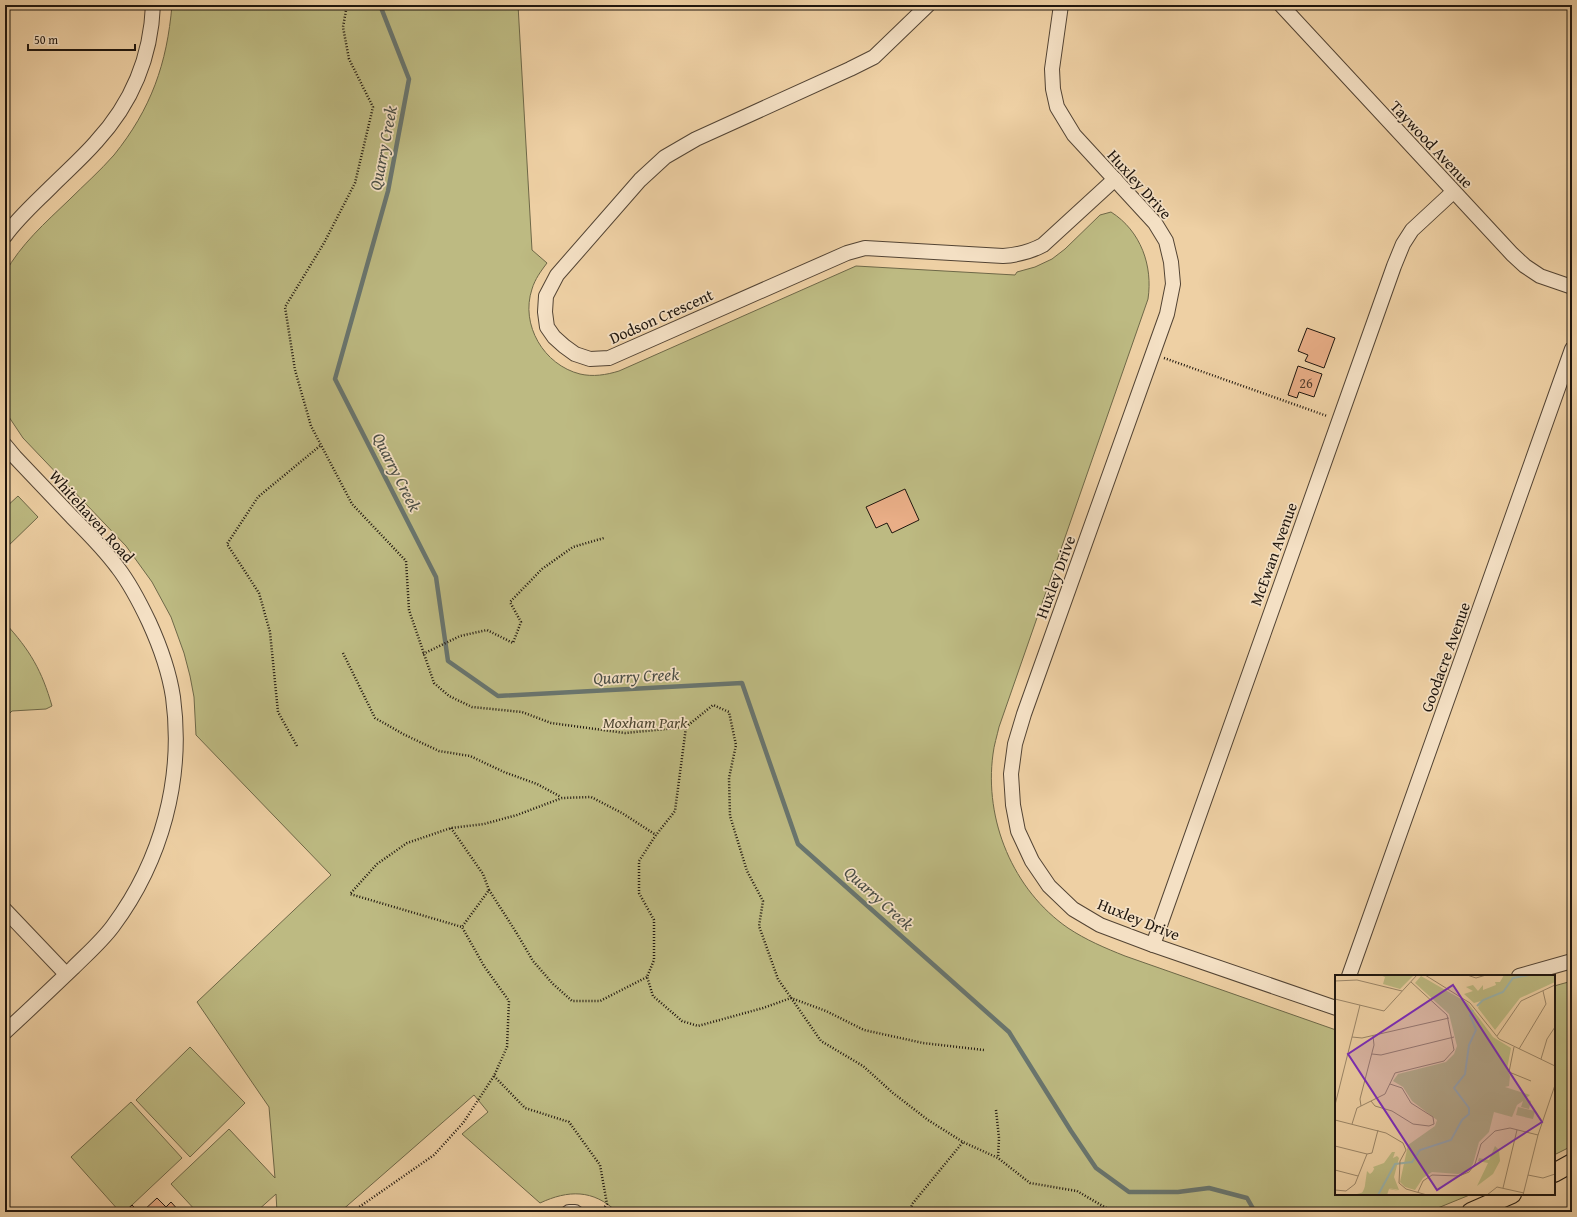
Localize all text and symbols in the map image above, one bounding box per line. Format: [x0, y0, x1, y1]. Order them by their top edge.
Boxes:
scale bar [28, 26, 135, 52]
text: 50 m [34, 31, 58, 48]
street label: Taywood Avenue [1385, 95, 1479, 193]
water label: Quarry Creek [362, 103, 403, 192]
street label: Huxley Drive [1102, 144, 1178, 224]
street label: Dodson Crescent [605, 282, 717, 350]
house number: 26 [1299, 373, 1313, 393]
water label: Quarry Creek [367, 428, 428, 516]
street label: Whitehaven Road [44, 464, 141, 568]
street label: McEwan Avenue [1243, 499, 1303, 609]
street label: Huxley Drive [1029, 532, 1081, 622]
street label: Goodacre Avenue [1414, 599, 1476, 715]
water label: Quarry Creek [592, 661, 680, 690]
park label: Moxham Park [603, 710, 688, 734]
water label: Quarry Creek [839, 860, 920, 936]
street label: Huxley Drive [1094, 892, 1184, 946]
inset map [1335, 975, 1555, 1195]

